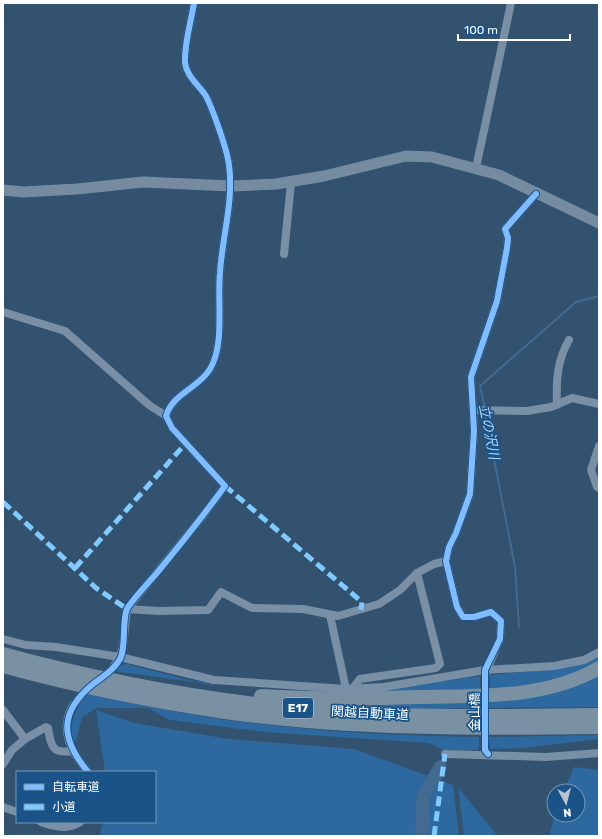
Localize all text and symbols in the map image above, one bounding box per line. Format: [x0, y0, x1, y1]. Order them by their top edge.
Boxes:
scale bar [458, 16, 570, 42]
text: 100 m [464, 23, 498, 37]
water label: 立の沢川 [475, 403, 503, 463]
street label: 金山橋 [467, 692, 482, 732]
road number: E17 [283, 698, 313, 718]
street label: 関越自動車道 [331, 703, 409, 723]
legend [16, 771, 156, 823]
text: 自転車道 [52, 780, 100, 794]
north arrow [546, 783, 586, 823]
text: 小道 [52, 800, 76, 814]
text: N [562, 805, 572, 819]

